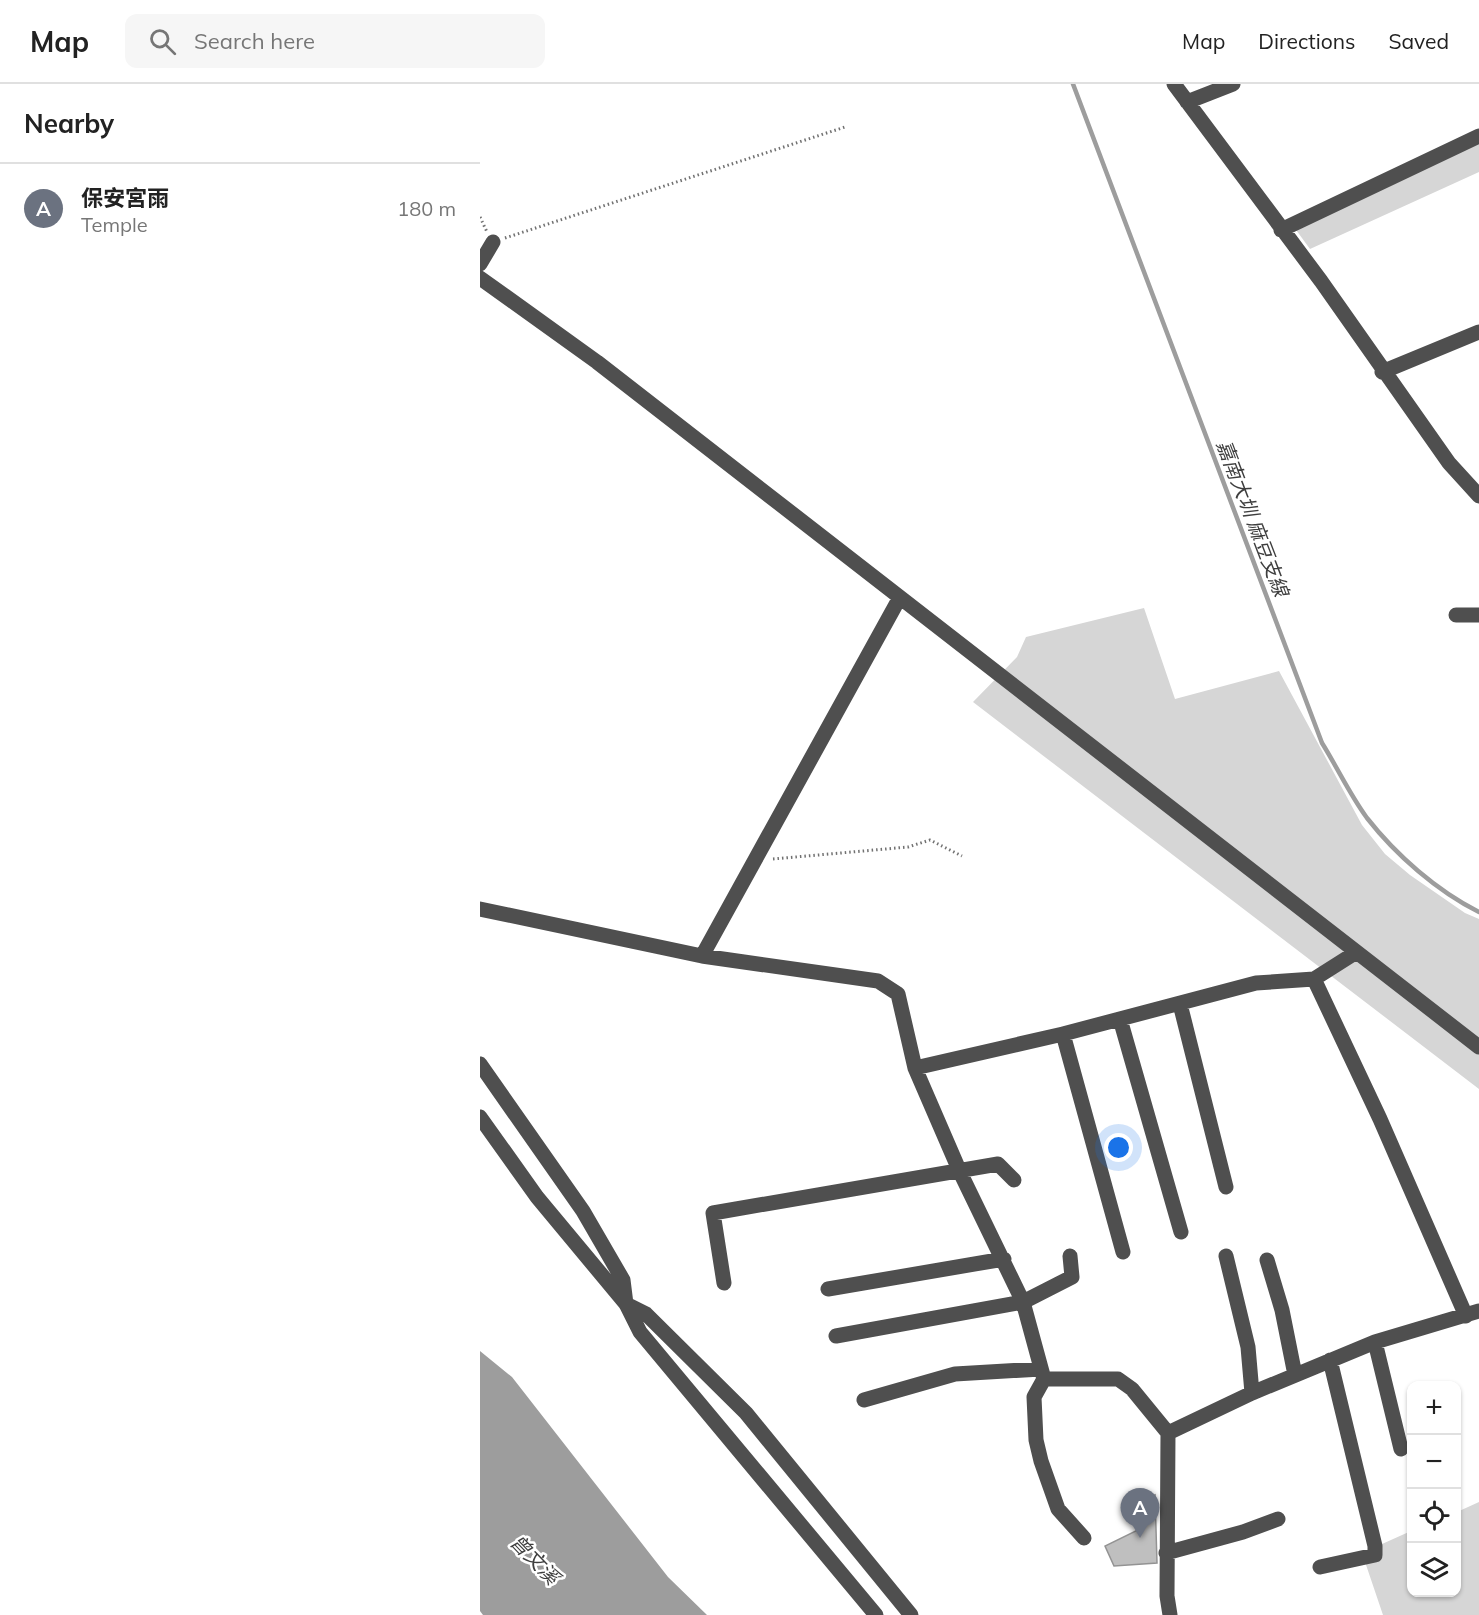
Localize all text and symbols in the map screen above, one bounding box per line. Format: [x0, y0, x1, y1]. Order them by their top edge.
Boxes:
search box [125, 14, 545, 68]
text: Map [30, 24, 89, 59]
icon: search [146, 25, 179, 58]
text: Search here [194, 27, 315, 55]
text: Map [1182, 28, 1225, 54]
text: Directions [1258, 28, 1355, 54]
text: Saved [1388, 28, 1449, 54]
text: Nearby [24, 107, 114, 140]
text: 保安宮雨 [81, 184, 169, 212]
text: A [36, 196, 51, 221]
text: 180 m [397, 196, 456, 221]
text: Temple [81, 212, 148, 237]
water label: 嘉南大圳 麻豆支線 [1212, 436, 1295, 601]
your location [1104, 1133, 1133, 1162]
map controls [1407, 1381, 1461, 1597]
button: + [1407, 1381, 1461, 1435]
button: − [1407, 1435, 1461, 1489]
pin: A [1120, 1488, 1160, 1538]
button: locate [1407, 1489, 1461, 1543]
water label: 曾文溪 [505, 1529, 567, 1591]
button: layers [1407, 1543, 1461, 1597]

